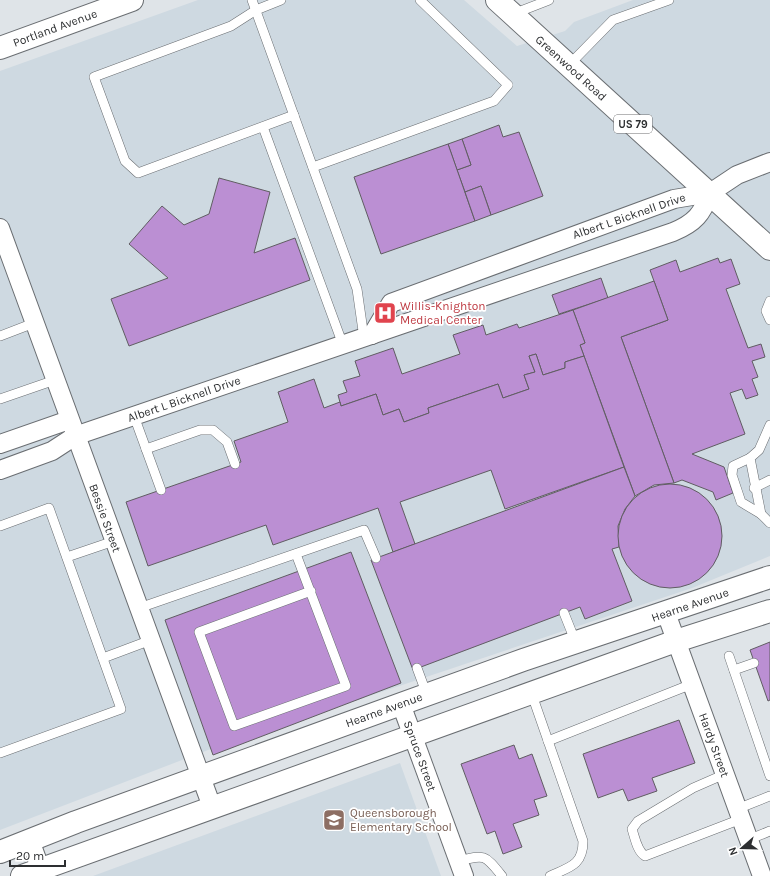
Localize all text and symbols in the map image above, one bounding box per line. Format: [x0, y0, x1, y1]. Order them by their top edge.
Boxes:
street label: Portland Avenue [11, 6, 99, 50]
street label: Greenwood Road [532, 32, 610, 104]
road number: US 79 [614, 115, 652, 133]
street label: Albert L Bicknell Drive [571, 190, 687, 242]
place label: Willis-Knighton Medical Center [400, 299, 486, 327]
hospital icon: Willis-Knighton Medical Center [372, 300, 398, 326]
street label: Albert L Bicknell Drive [126, 373, 242, 425]
street label: Bessie Street [86, 482, 124, 555]
street label: Hearne Avenue [649, 585, 731, 625]
street label: Hearne Avenue [344, 690, 424, 730]
street label: Hardy Street [696, 711, 732, 780]
street label: Spruce Street [401, 719, 439, 794]
place label: Queensborough Elementary School [350, 806, 452, 834]
school or university icon: Queensborough Elementary School [321, 807, 347, 833]
north arrow [722, 828, 762, 868]
scale bar [10, 842, 65, 868]
text: N [726, 845, 741, 857]
text: 20 m [16, 849, 44, 863]

